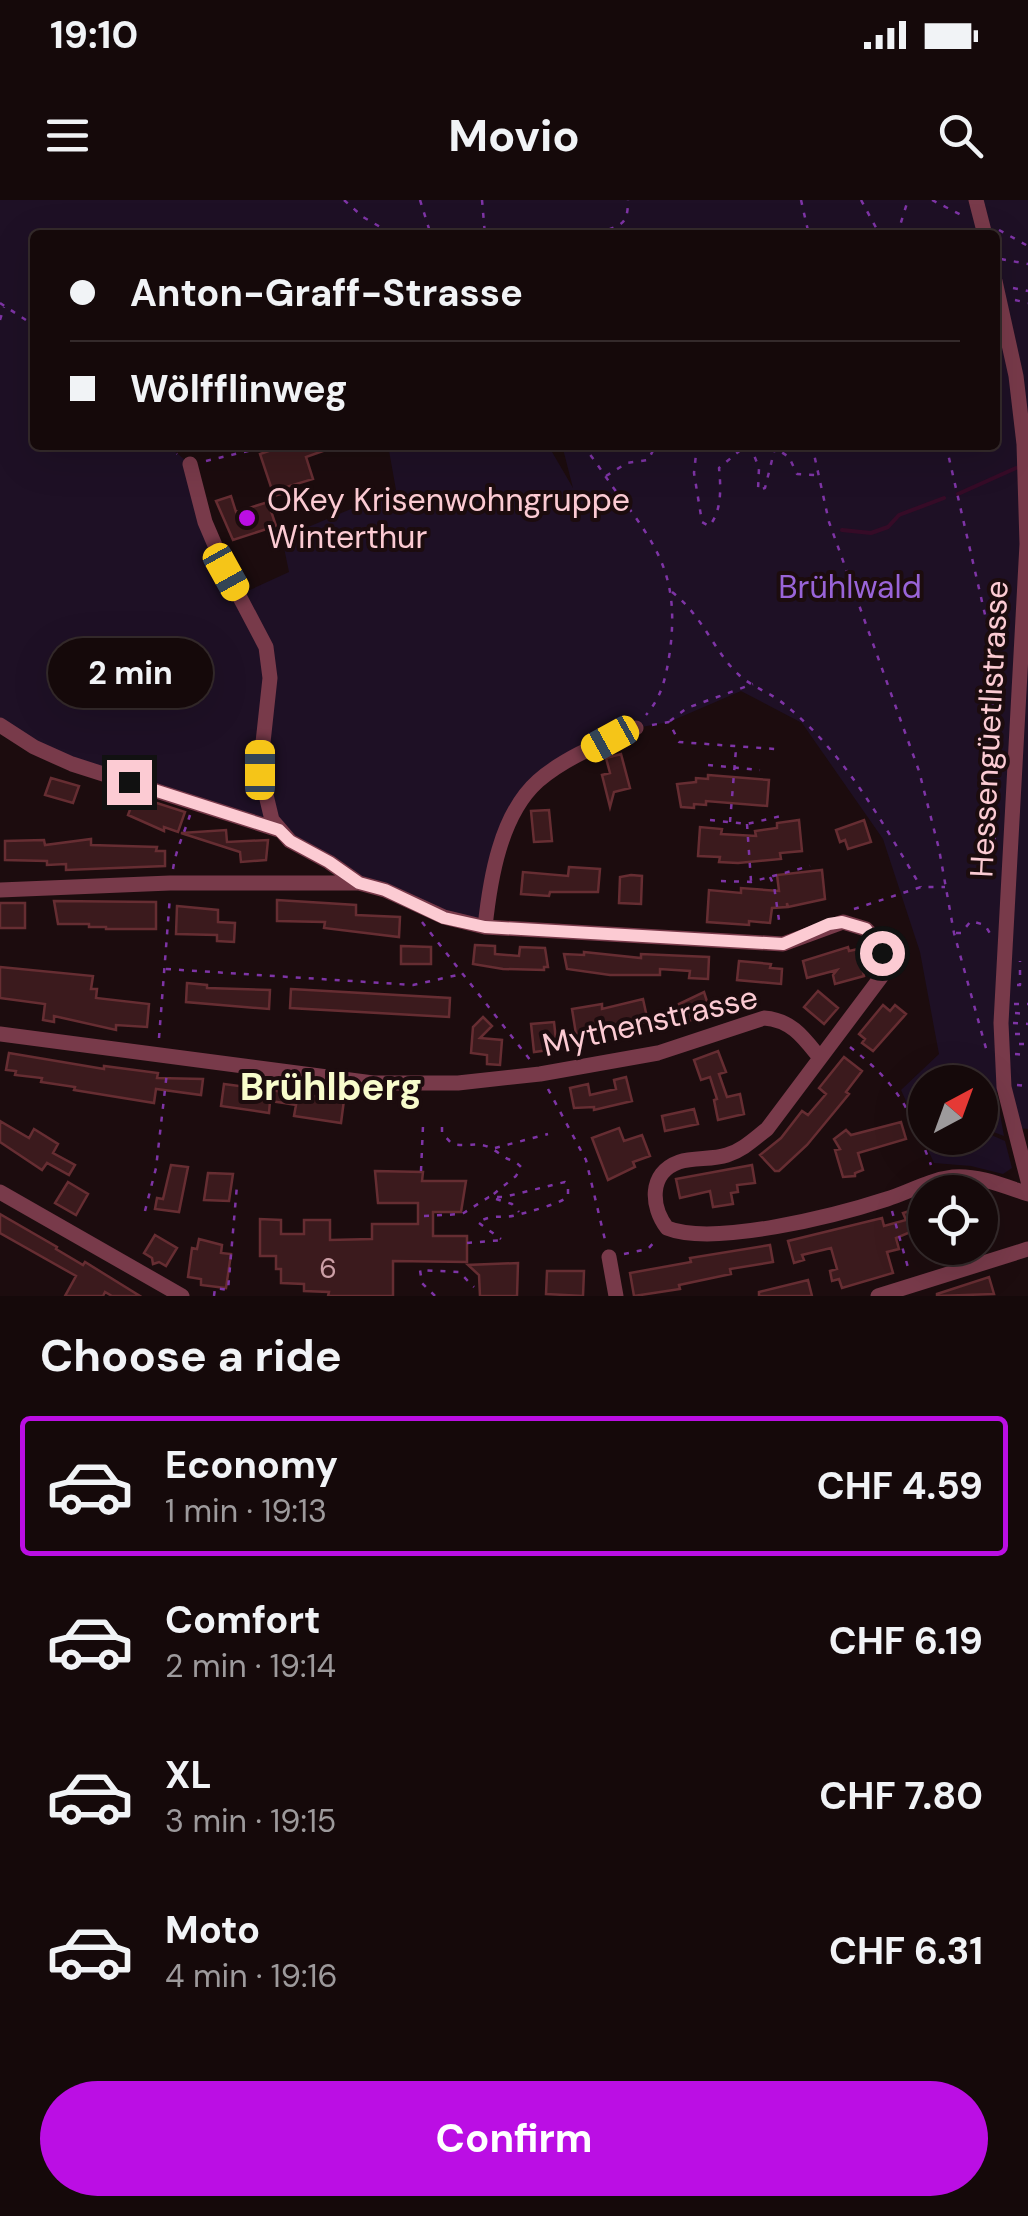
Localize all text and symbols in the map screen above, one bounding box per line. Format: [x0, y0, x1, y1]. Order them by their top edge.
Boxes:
text: 19:10 [50, 10, 138, 60]
text: Movio [448, 106, 580, 165]
icon: menu [40, 108, 95, 163]
icon: search [933, 108, 988, 163]
text: Anton-Graff-Strasse [130, 268, 523, 318]
text: Wölfflinweg [130, 364, 348, 414]
place label: OKey Krisenwohngruppe Winterthur [267, 479, 630, 558]
marker: OKey Krisenwohngruppe Winterthur [236, 507, 258, 529]
car [198, 538, 254, 606]
park label: Brühlwald [778, 566, 922, 608]
street label: Hessengüetlistrasse [960, 579, 1018, 879]
callout: 2 min [46, 637, 212, 707]
text: 2 min [88, 652, 173, 694]
car [576, 711, 644, 767]
car [245, 740, 275, 800]
route end [107, 760, 152, 805]
route start [860, 931, 905, 976]
street label: Mythenstrasse [538, 976, 762, 1066]
district label: Brühlberg [240, 1062, 422, 1112]
north arrow [908, 1065, 998, 1155]
map controls [908, 1065, 998, 1265]
button: locate [908, 1175, 998, 1265]
house number: 6 [319, 1250, 337, 1287]
text: Choose a ride [40, 1326, 342, 1385]
text: Economy [165, 1440, 338, 1490]
icon: car [45, 1441, 135, 1531]
text: CHF 4.59 [817, 1461, 983, 1511]
text: 1 min · 19:13 [165, 1490, 327, 1532]
text: Comfort [165, 1595, 321, 1645]
icon: car [45, 1596, 135, 1686]
text: CHF 6.19 [829, 1616, 983, 1666]
text: 2 min · 19:14 [165, 1645, 336, 1687]
text: XL [165, 1750, 212, 1800]
icon: car [45, 1751, 135, 1841]
text: CHF 7.80 [819, 1771, 983, 1821]
text: 3 min · 19:15 [165, 1800, 336, 1842]
text: Moto [165, 1905, 260, 1955]
icon: car [45, 1906, 135, 1996]
text: CHF 6.31 [829, 1926, 983, 1976]
text: 4 min · 19:16 [165, 1955, 337, 1997]
button: Confirm [40, 2081, 988, 2196]

